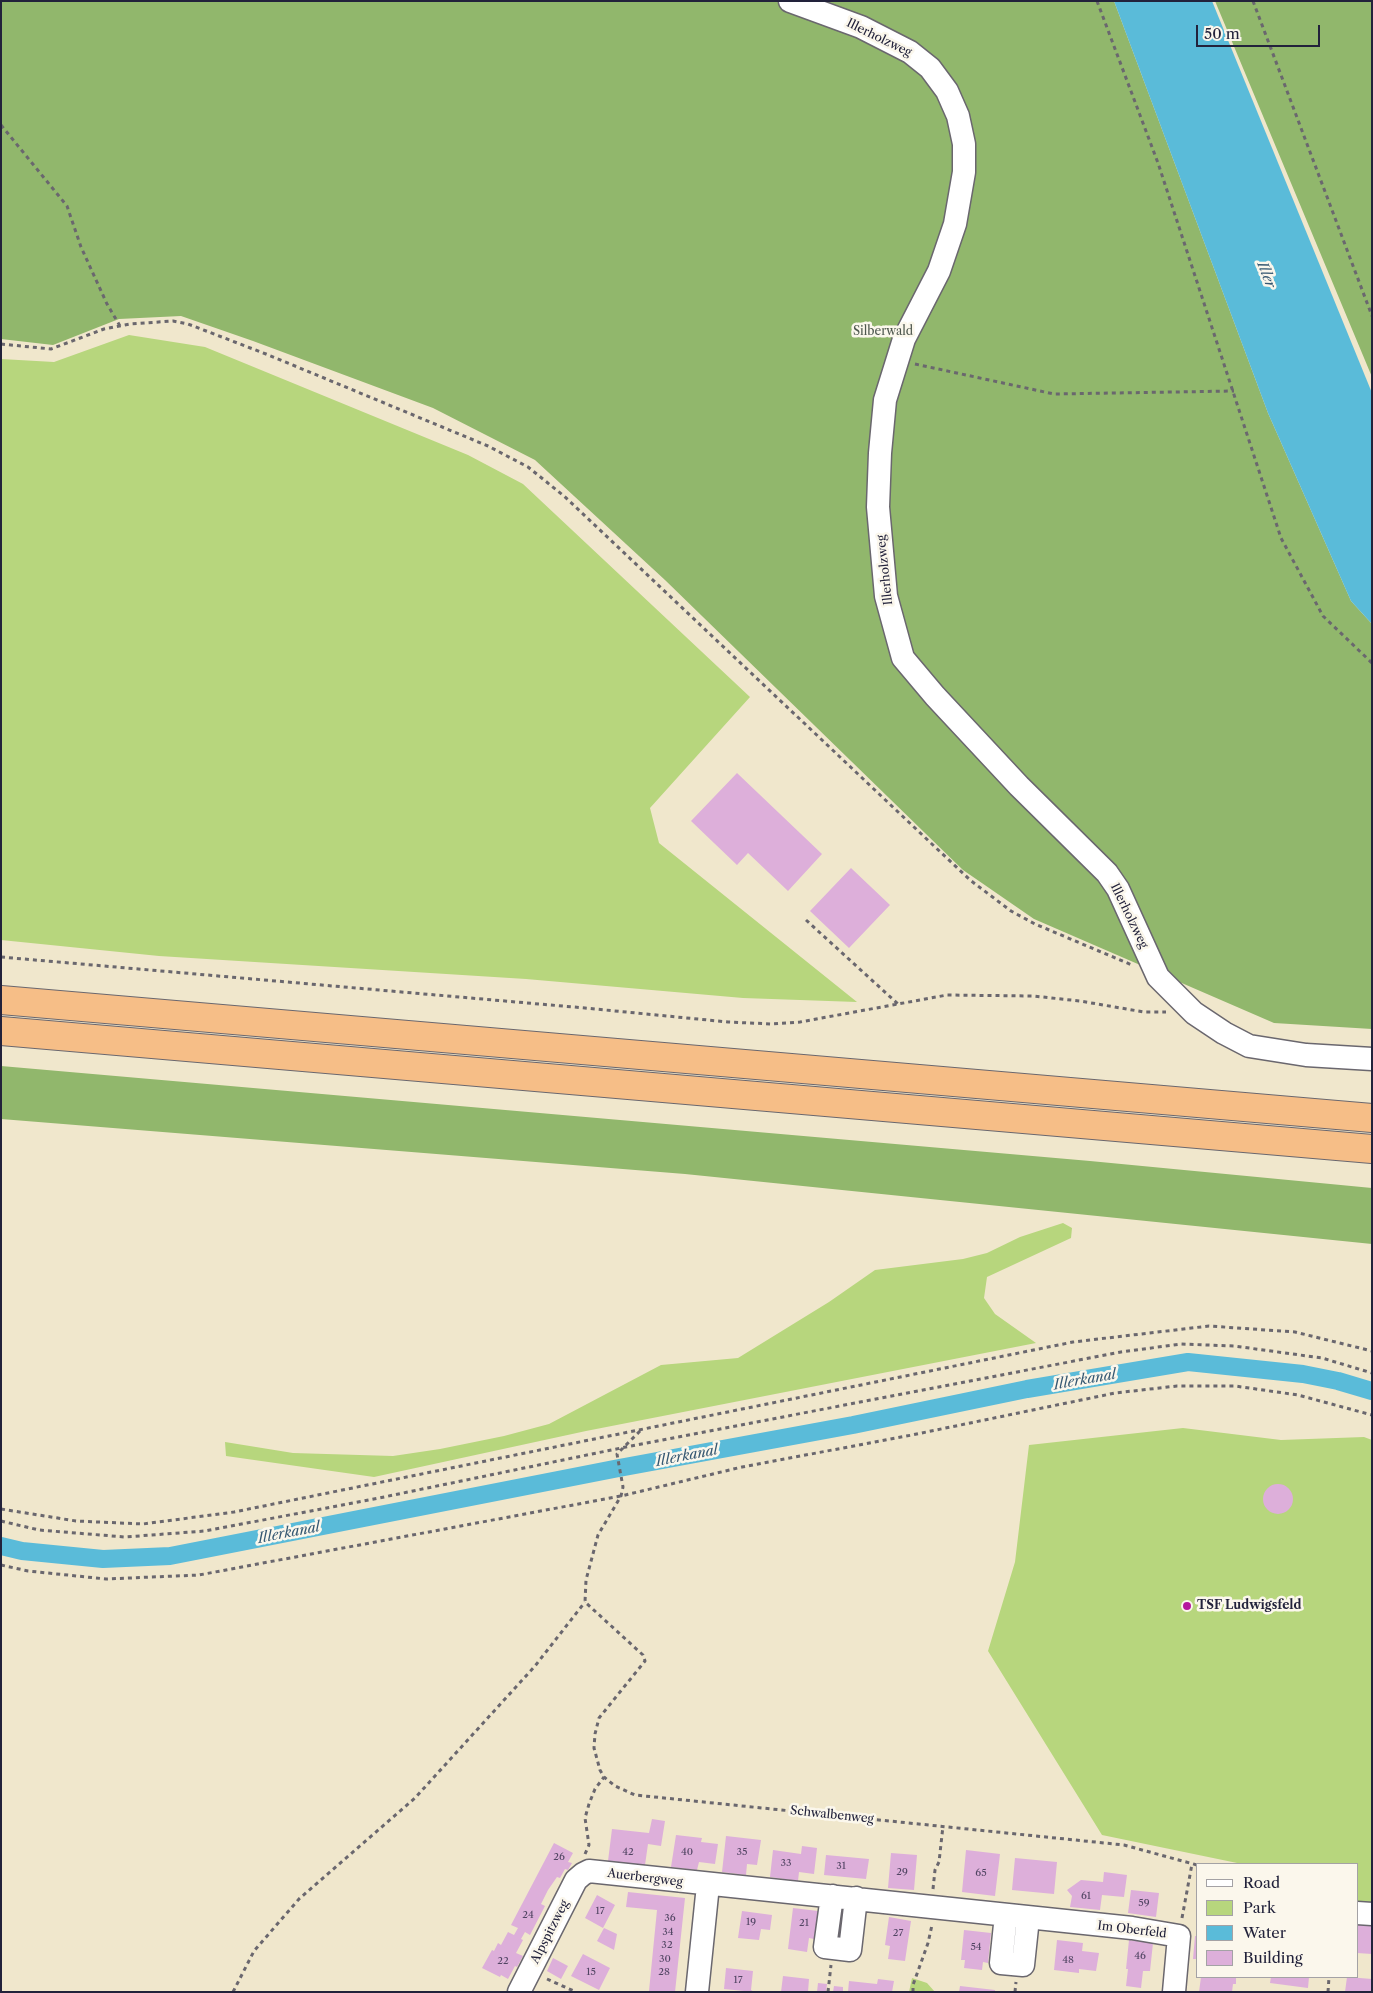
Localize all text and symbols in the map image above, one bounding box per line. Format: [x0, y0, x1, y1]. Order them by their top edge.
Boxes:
scale bar [1198, 15, 1322, 47]
street label: Illerholzweg [844, 16, 914, 60]
text: 50 m [1204, 24, 1240, 43]
water label: Iller [1253, 259, 1279, 291]
park label: Silberwald [853, 325, 913, 339]
street label: Illerholzweg [874, 534, 896, 606]
street label: Illerholzweg [1107, 881, 1151, 951]
water label: Illerkanal [1052, 1366, 1118, 1394]
water label: Illerkanal [654, 1442, 720, 1470]
water label: Illerkanal [256, 1519, 322, 1547]
place label: TSF Ludwigsfeld [1197, 1599, 1302, 1613]
marker: TSF Ludwigsfeld [1181, 1600, 1193, 1612]
street label: Schwalbenweg [789, 1803, 875, 1827]
house number: 42 [622, 1846, 634, 1858]
house number: 40 [681, 1846, 693, 1858]
house number: 35 [737, 1846, 747, 1858]
house number: 26 [553, 1851, 565, 1863]
house number: 33 [780, 1857, 792, 1869]
house number: 31 [836, 1860, 846, 1872]
legend [1196, 1863, 1358, 1978]
street label: Auerbergweg [606, 1866, 684, 1890]
house number: 29 [896, 1866, 908, 1878]
house number: 65 [975, 1867, 987, 1879]
text: Road [1243, 1873, 1280, 1892]
house number: 61 [1081, 1890, 1091, 1902]
house number: 59 [1138, 1897, 1150, 1909]
street label: Alpspitzweg [528, 1898, 572, 1966]
text: Park [1243, 1898, 1276, 1917]
house number: 17 [595, 1905, 605, 1917]
house number: 24 [522, 1909, 534, 1921]
house number: 36 [664, 1912, 676, 1924]
house number: 19 [746, 1916, 756, 1928]
house number: 21 [799, 1917, 809, 1929]
street label: Im Oberfeld [1097, 1919, 1167, 1941]
text: Water [1243, 1923, 1286, 1942]
house number: 34 [662, 1926, 674, 1938]
house number: 27 [893, 1927, 903, 1939]
house number: 32 [661, 1939, 673, 1951]
house number: 54 [970, 1941, 982, 1953]
text: Building [1243, 1948, 1303, 1967]
house number: 46 [1134, 1950, 1146, 1962]
house number: 30 [659, 1953, 671, 1965]
house number: 48 [1062, 1954, 1074, 1966]
house number: 22 [497, 1955, 509, 1967]
house number: 15 [586, 1966, 596, 1978]
house number: 28 [658, 1966, 670, 1978]
house number: 17 [733, 1974, 743, 1986]

